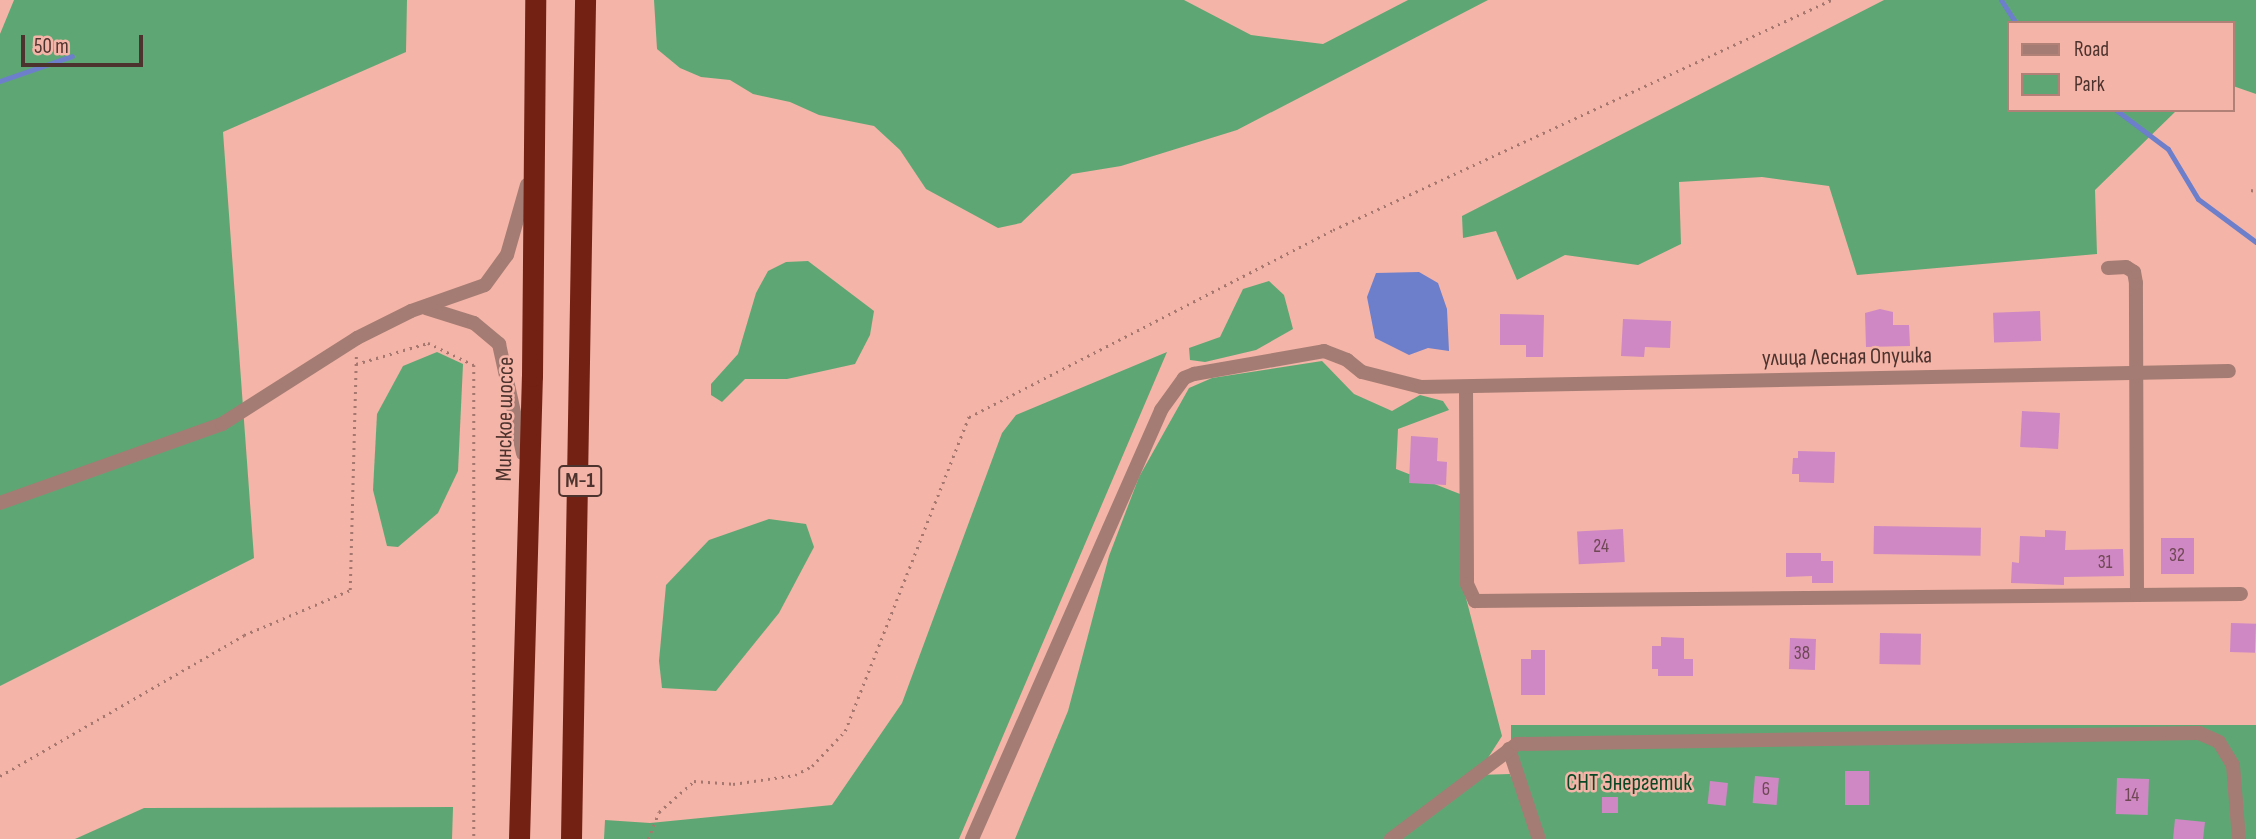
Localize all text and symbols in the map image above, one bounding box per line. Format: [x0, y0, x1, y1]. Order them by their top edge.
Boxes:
scale bar [24, 21, 147, 65]
legend [2008, 21, 2235, 112]
text: 50 m [34, 34, 69, 59]
text: Road [2074, 37, 2109, 62]
text: Park [2074, 72, 2105, 97]
street label: улица Лесная Опушка [1762, 342, 1932, 372]
street label: Минское шоссе [490, 356, 520, 482]
road number: М-1 [557, 463, 603, 498]
house number: 24 [1593, 536, 1609, 558]
house number: 32 [2169, 545, 2185, 567]
house number: 31 [2098, 552, 2112, 574]
house number: 38 [1794, 643, 1810, 665]
park label: СНТ Энергетик [1566, 769, 1692, 797]
house number: 6 [1762, 779, 1770, 801]
house number: 14 [2125, 785, 2139, 807]

